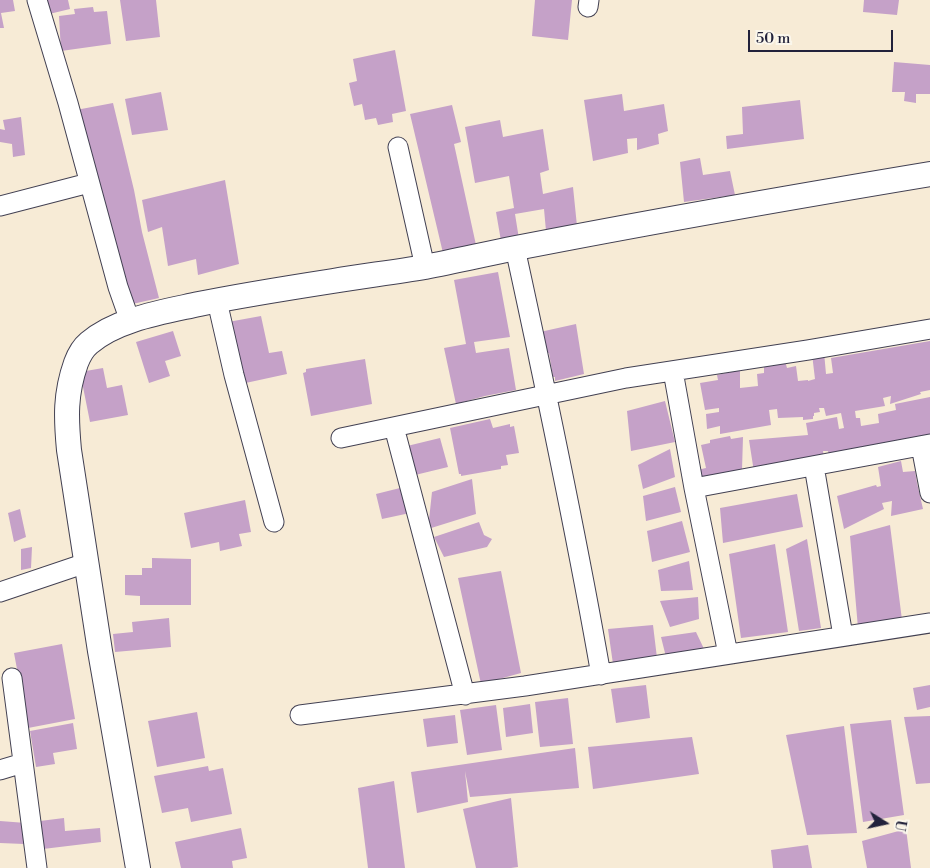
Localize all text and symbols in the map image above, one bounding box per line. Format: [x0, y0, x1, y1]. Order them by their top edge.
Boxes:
scale bar [750, 20, 895, 52]
text: 50 m [756, 29, 790, 48]
north arrow [860, 798, 910, 848]
text: U [890, 819, 910, 833]

